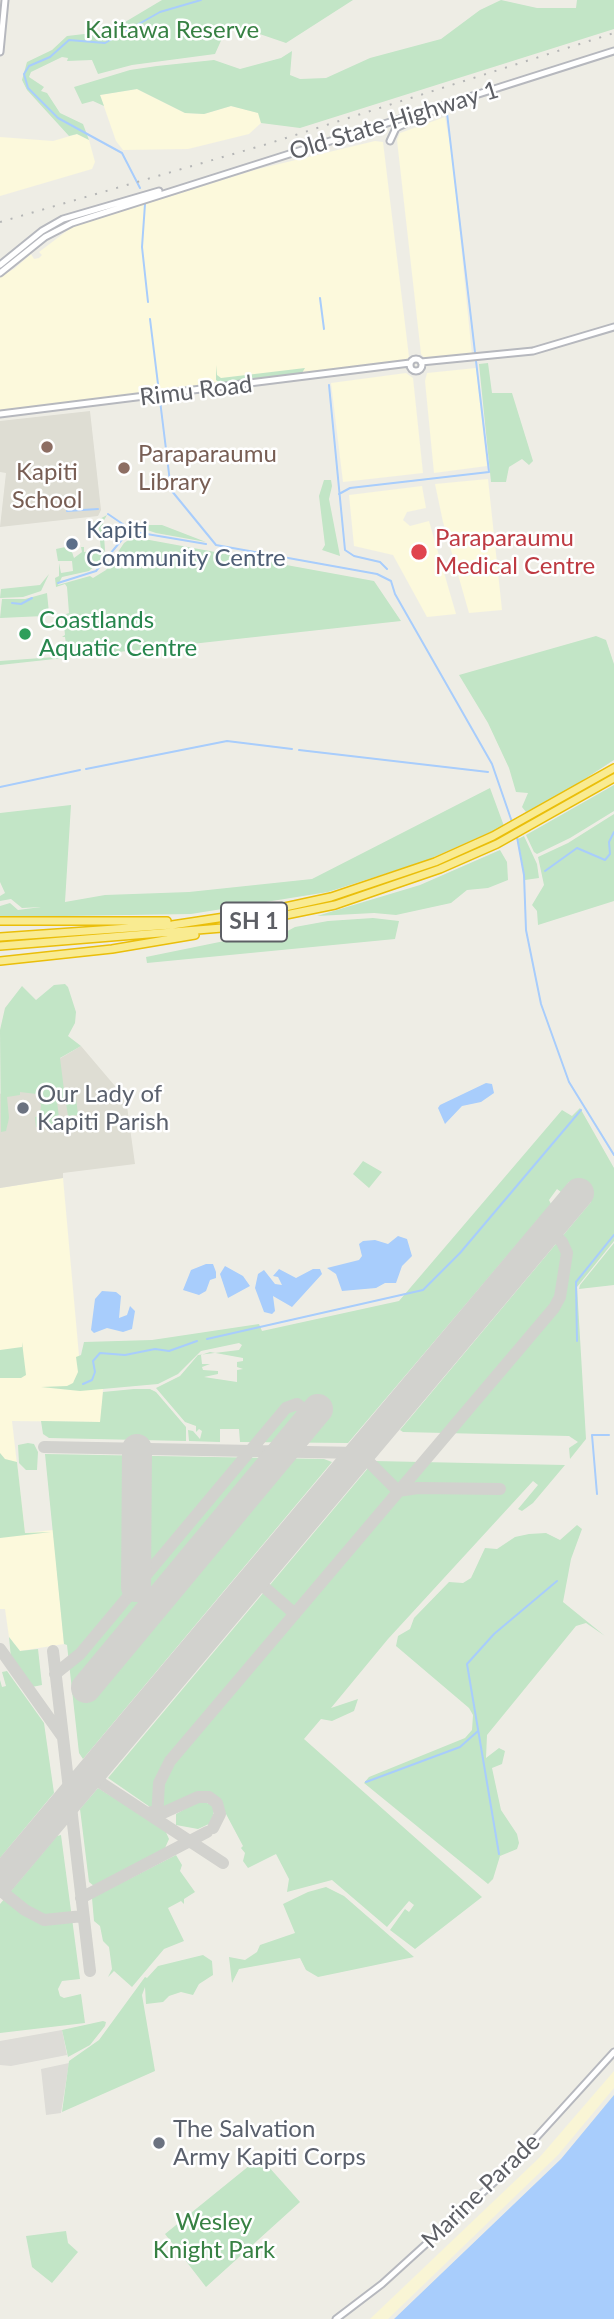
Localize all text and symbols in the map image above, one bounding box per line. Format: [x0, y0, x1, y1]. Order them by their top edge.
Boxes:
park label: Kaitawa Reserve [85, 16, 259, 44]
street label: Old State Highway 1 [286, 76, 502, 166]
street label: Rimu Road [138, 370, 254, 412]
marker: Kapiti School [39, 439, 55, 455]
place label: Paraparaumu Library [138, 440, 277, 496]
place label: Kapiti School [12, 458, 82, 514]
marker: Paraparaumu Library [116, 460, 132, 476]
place label: Kapiti Community Centre [86, 516, 286, 572]
place label: Paraparaumu Medical Centre [435, 524, 595, 580]
marker: Kapiti Community Centre [64, 536, 80, 552]
marker: Paraparaumu Medical Centre [409, 542, 429, 562]
place label: Coastlands Aquatic Centre [39, 606, 197, 662]
marker: Coastlands Aquatic Centre [17, 626, 33, 642]
road number: SH 1 [221, 903, 287, 942]
place label: Our Lady of Kapiti Parish [37, 1080, 169, 1136]
marker: Our Lady of Kapiti Parish [15, 1100, 31, 1116]
place label: The Salvation Army Kapiti Corps [173, 2115, 366, 2171]
street label: Marine Parade [416, 2127, 546, 2255]
marker: The Salvation Army Kapiti Corps [151, 2135, 167, 2151]
park label: Wesley Knight Park [153, 2208, 275, 2264]

